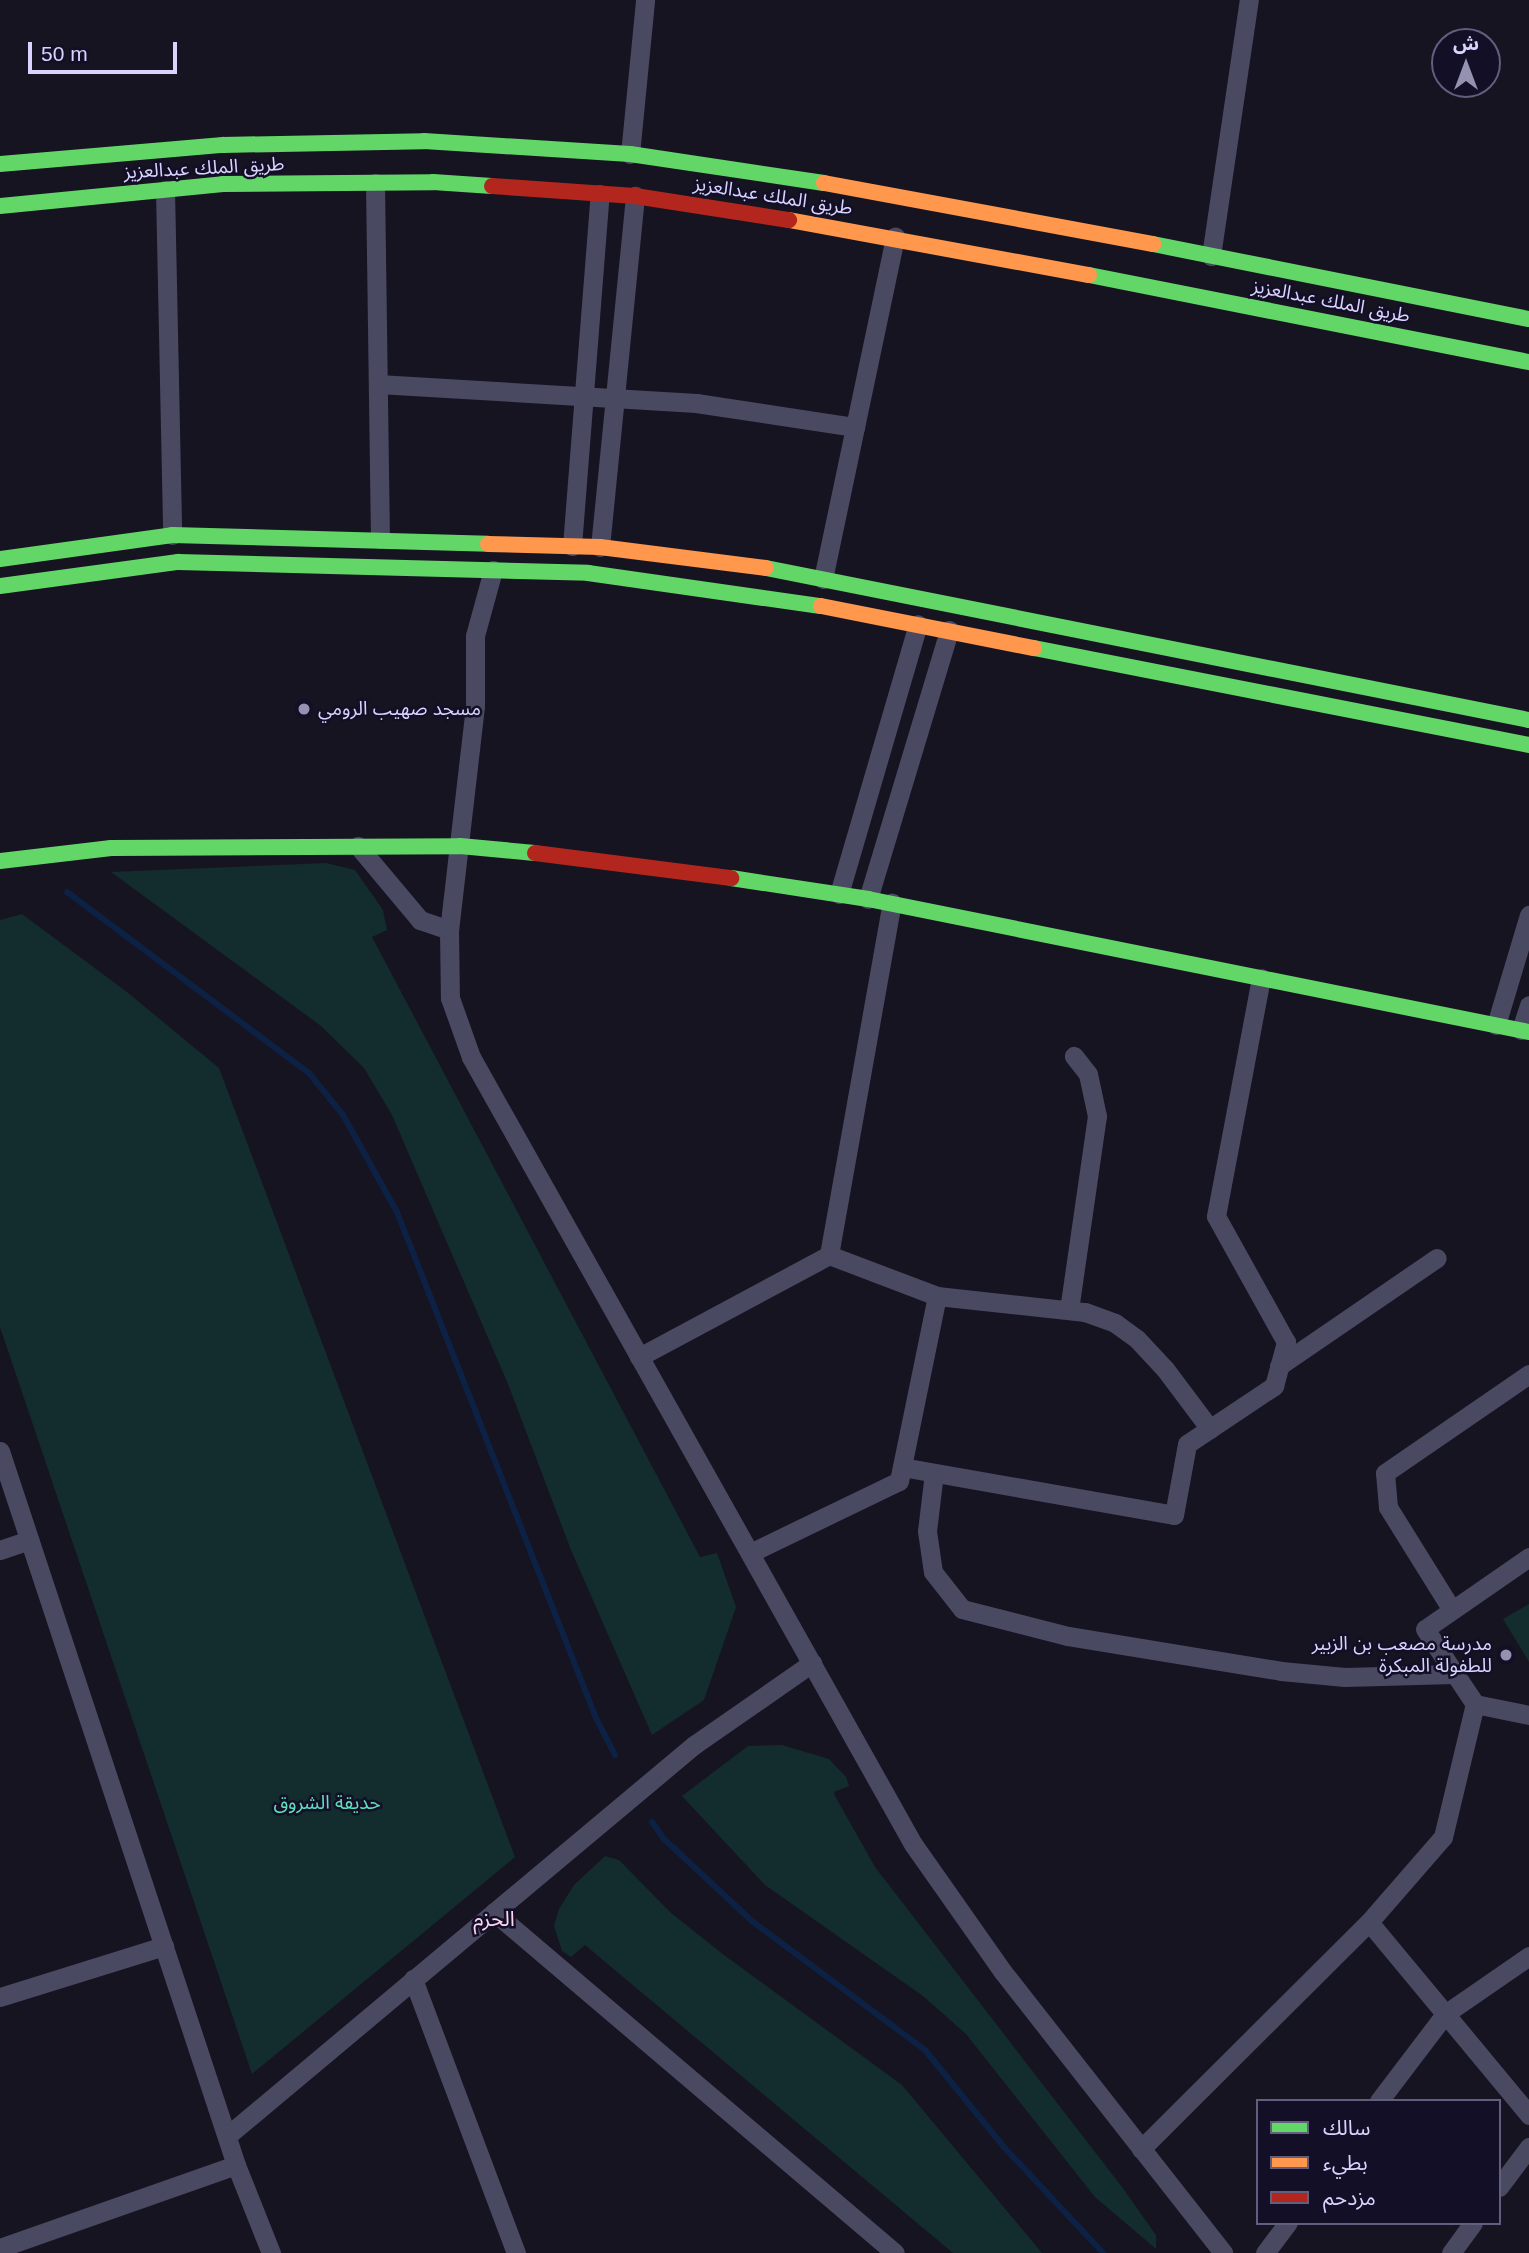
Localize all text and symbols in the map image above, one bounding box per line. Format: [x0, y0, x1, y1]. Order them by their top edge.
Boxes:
scale bar [32, 28, 180, 72]
north arrow [1431, 28, 1501, 98]
text: ش [1453, 33, 1479, 54]
text: 50 m [41, 42, 88, 65]
street label: طريق الملك عبدالعزيز [123, 152, 285, 184]
street label: طريق الملك عبدالعزيز [692, 172, 854, 220]
street label: طريق الملك عبدالعزيز [1250, 274, 1412, 328]
place label: مسجد صهيب الرومي [318, 698, 481, 720]
marker: مسجد صهيب الرومي [296, 701, 312, 717]
place label: مدرسة مصعب بن الزبير للطفولة المبكرة [1312, 1633, 1492, 1677]
marker: مدرسة مصعب بن الزبير للطفولة المبكرة [1498, 1647, 1514, 1663]
park label: حديقة الشروق [273, 1792, 381, 1814]
district label: الحزم [473, 1906, 515, 1932]
legend [1256, 2099, 1501, 2225]
text: سالك [1323, 2116, 1370, 2139]
text: بطيء [1323, 2151, 1368, 2174]
text: مزدحم [1323, 2186, 1376, 2209]

